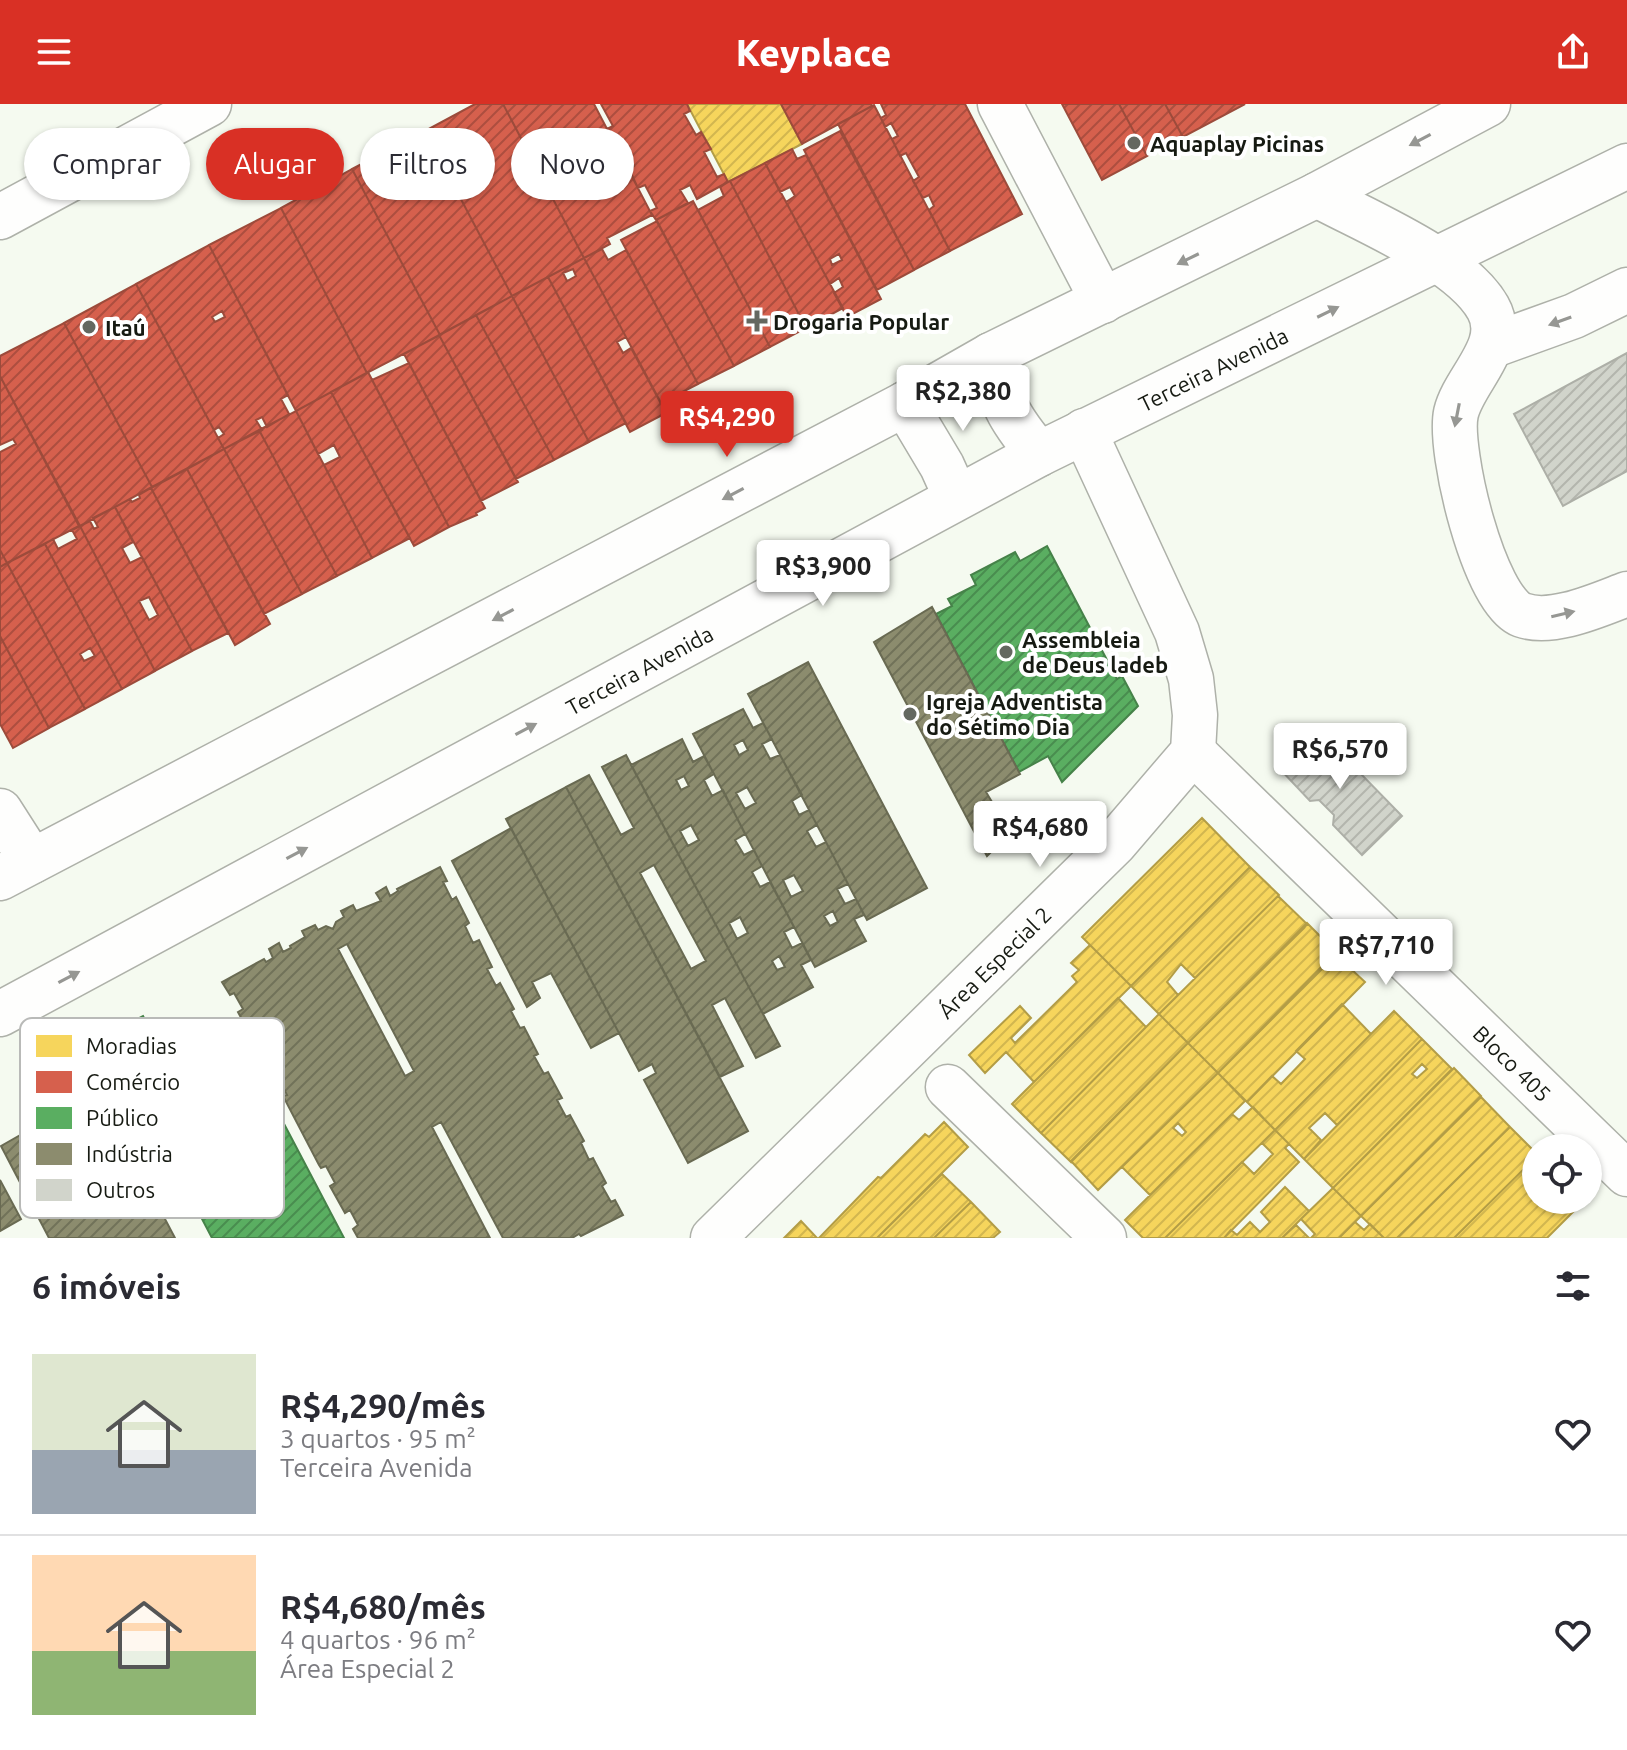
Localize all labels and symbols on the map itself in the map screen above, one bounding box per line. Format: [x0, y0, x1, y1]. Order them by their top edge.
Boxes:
place label: Aquaplay Picinas [1150, 131, 1324, 156]
marker: Aquaplay Picinas [1125, 134, 1143, 152]
one-way arrow [1408, 134, 1431, 147]
one-way arrow [1176, 252, 1199, 265]
one-way arrow [1316, 305, 1339, 318]
place label: Drogaria Popular [773, 309, 949, 334]
marker: Drogaria Popular [748, 312, 766, 330]
place label: Itaú [105, 315, 146, 340]
one-way arrow [1548, 315, 1572, 328]
marker: Itaú [80, 318, 98, 336]
street label: Terceira Avenida [1134, 322, 1292, 416]
pin: R$2,380 [889, 365, 1037, 433]
pin: R$4,290 [653, 391, 801, 459]
one-way arrow [1451, 403, 1463, 428]
one-way arrow [722, 488, 745, 501]
pin: R$3,900 [749, 540, 897, 608]
one-way arrow [1551, 607, 1576, 620]
one-way arrow [492, 608, 515, 621]
street label: Terceira Avenida [561, 620, 717, 719]
place label: Assembleia de Deus ladeb [1022, 627, 1168, 677]
marker: Assembleia de Deus ladeb [997, 643, 1015, 661]
place label: Igreja Adventista do Sétimo Dia [926, 689, 1103, 739]
marker: Igreja Adventista do Sétimo Dia [901, 705, 919, 723]
one-way arrow [515, 723, 537, 737]
pin: R$6,570 [1266, 723, 1414, 791]
pin: R$4,680 [966, 801, 1114, 869]
one-way arrow [286, 846, 309, 860]
street label: Área Especial 2 [932, 901, 1056, 1023]
pin: R$7,710 [1312, 919, 1460, 987]
one-way arrow [57, 970, 80, 983]
legend [20, 1018, 284, 1218]
street label: Bloco 405 [1469, 1020, 1557, 1106]
text: Moradias [86, 1033, 177, 1058]
text: Comércio [86, 1069, 180, 1094]
text: Público [86, 1105, 159, 1130]
text: Indústria [86, 1141, 173, 1166]
text: Outros [86, 1177, 155, 1202]

